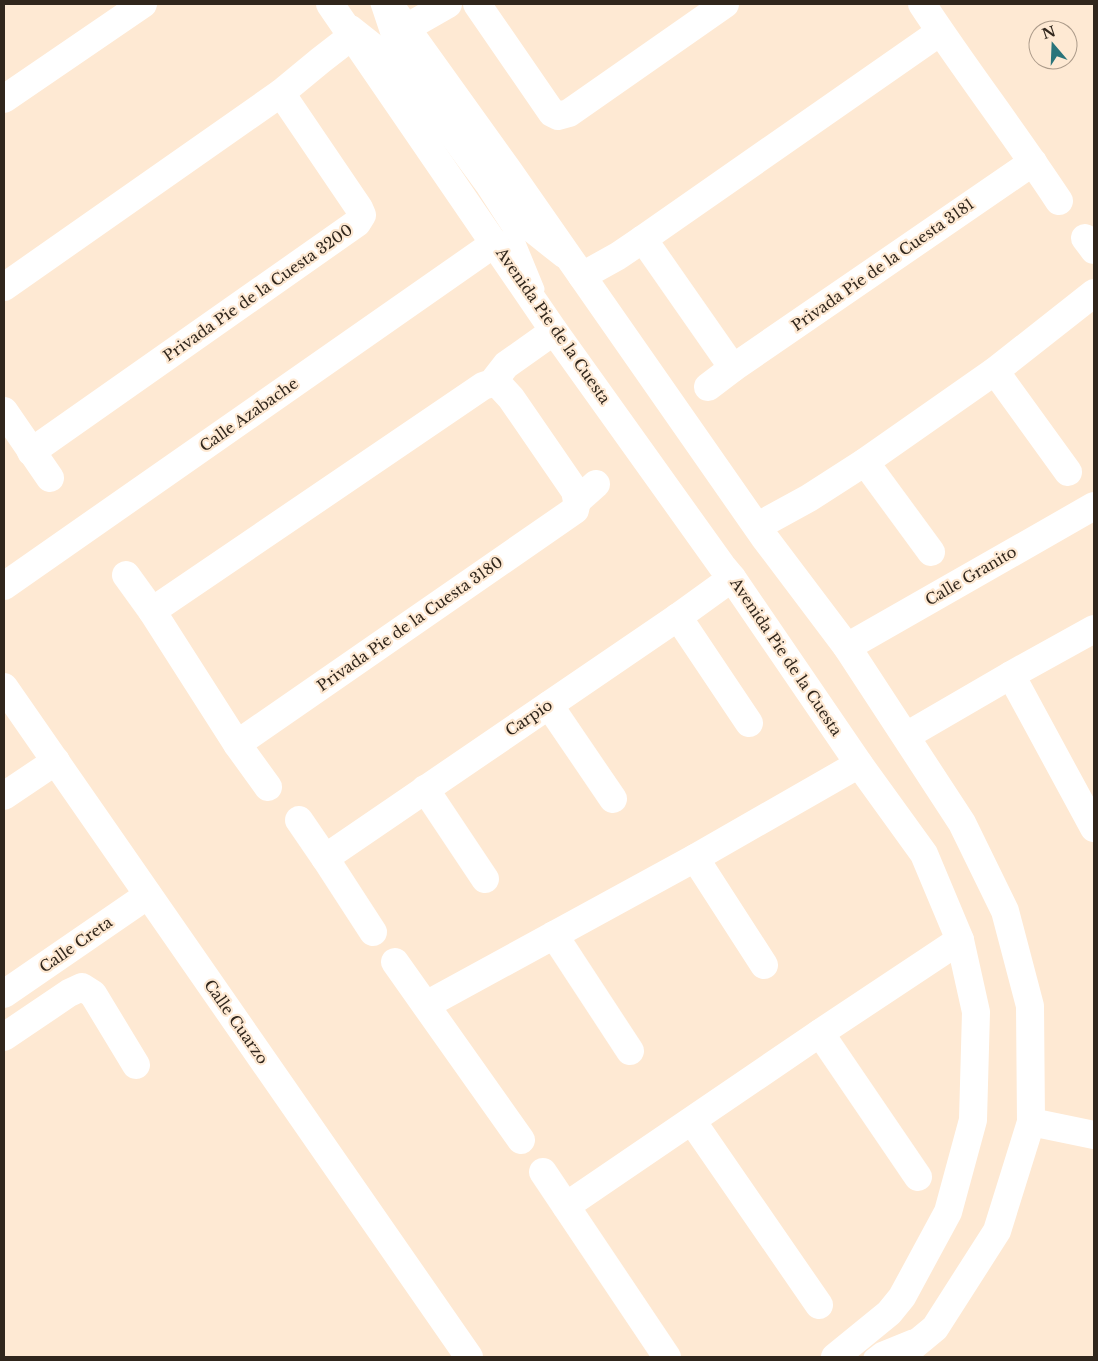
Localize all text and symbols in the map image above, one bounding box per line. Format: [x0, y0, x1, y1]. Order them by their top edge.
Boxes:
north arrow [1028, 20, 1078, 70]
text: N [1040, 22, 1058, 43]
street label: Privada Pie de la Cuesta 3181 [788, 194, 978, 335]
street label: Privada Pie de la Cuesta 3200 [159, 220, 356, 365]
street label: Avenida Pie de la Cuesta [492, 243, 615, 408]
street label: Calle Azabache [196, 374, 302, 456]
street label: Calle Granito [922, 542, 1020, 609]
street label: Privada Pie de la Cuesta 3180 [313, 552, 506, 695]
street label: Avenida Pie de la Cuesta [726, 573, 847, 740]
street label: Carpio [502, 695, 556, 740]
street label: Calle Creta [36, 912, 116, 977]
street label: Calle Cuarzo [200, 976, 273, 1068]

